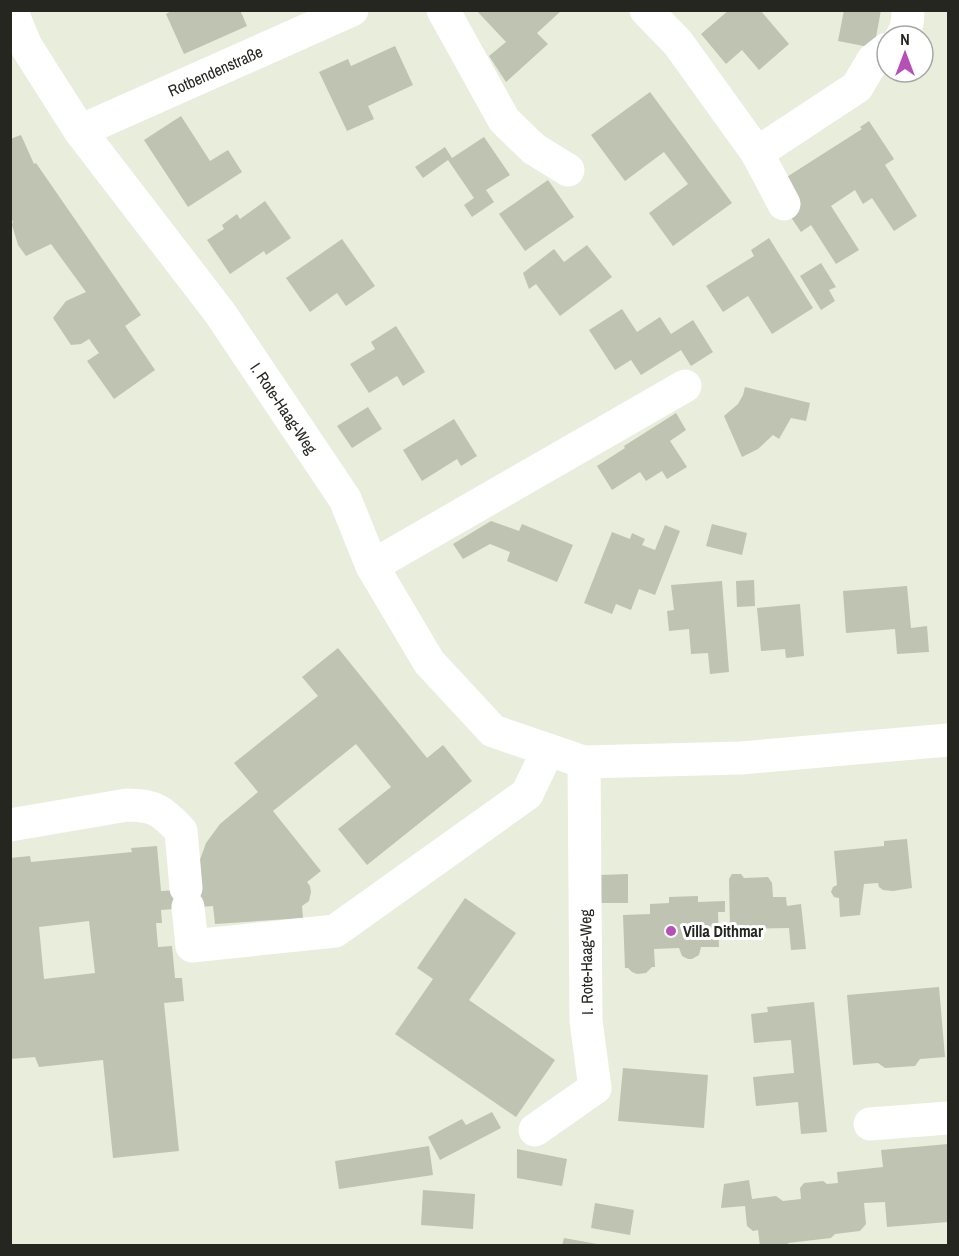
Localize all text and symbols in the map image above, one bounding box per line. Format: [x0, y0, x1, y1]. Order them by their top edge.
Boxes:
north arrow [875, 24, 935, 84]
text: N [900, 28, 910, 50]
street label: Rotbendenstraße [164, 40, 266, 102]
street label: I. Rote-Haag-Weg [245, 358, 323, 459]
street label: I. Rote-Haag-Weg [574, 908, 598, 1015]
place label: Villa Dithmar [683, 920, 764, 942]
marker: Villa Dithmar [664, 924, 678, 938]

